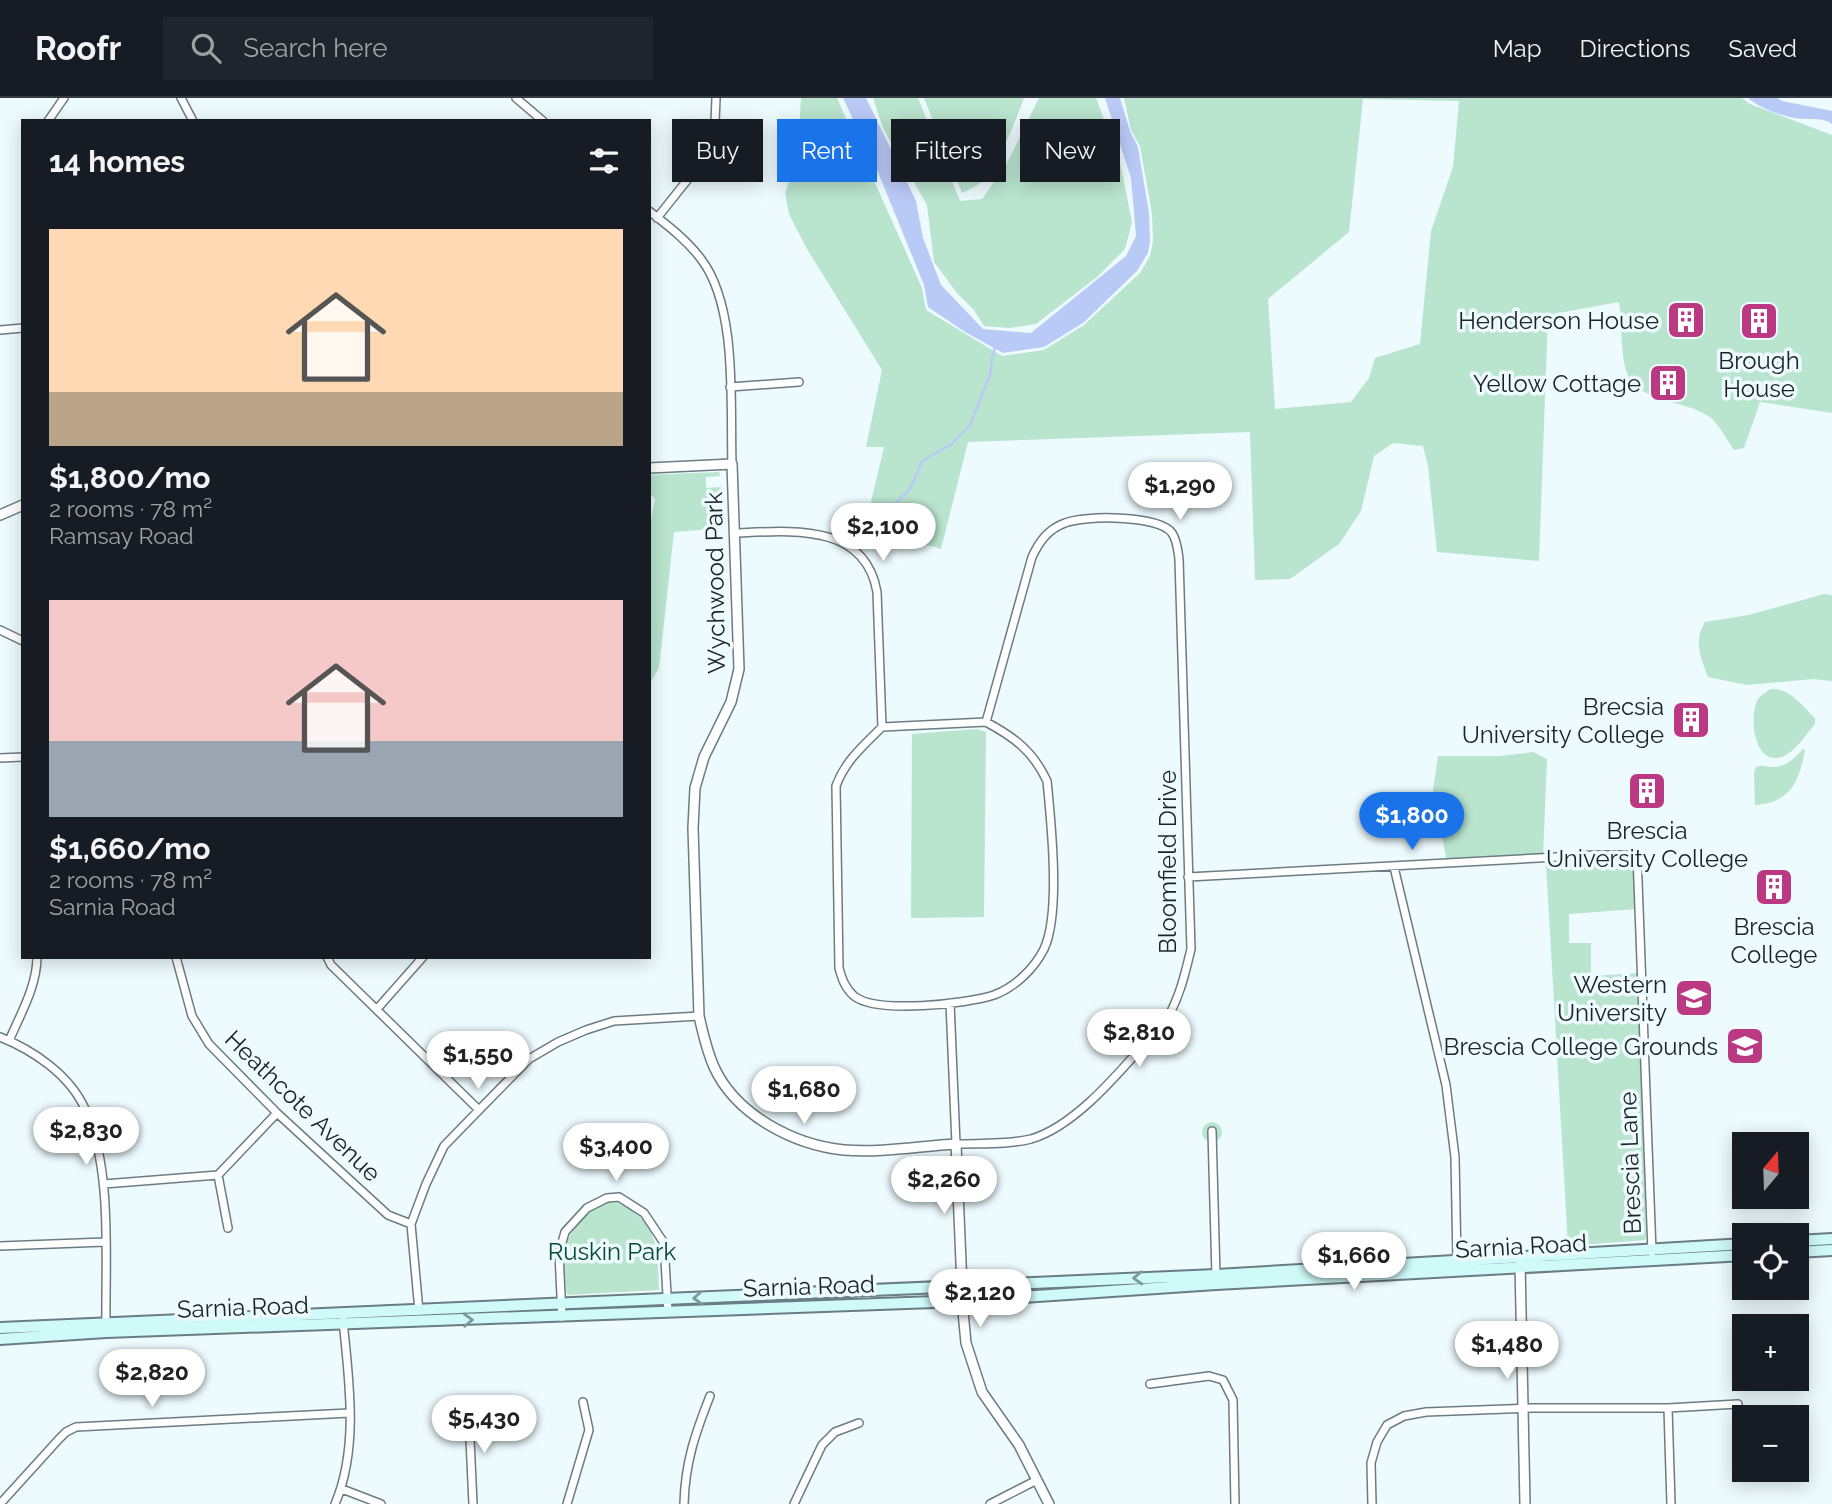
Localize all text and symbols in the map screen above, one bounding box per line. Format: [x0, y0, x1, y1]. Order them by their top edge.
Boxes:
search box [163, 17, 653, 80]
text: Roofr [35, 29, 121, 68]
icon: search [187, 29, 225, 67]
text: Search here [243, 33, 388, 63]
text: Map [1493, 34, 1542, 63]
text: Directions [1580, 34, 1690, 63]
text: Saved [1728, 34, 1797, 63]
chip: Buy [672, 119, 763, 182]
chip: Rent [777, 119, 877, 182]
chip: Filters [891, 119, 1006, 182]
chip: New [1020, 119, 1120, 182]
icon: filters [585, 142, 623, 180]
text: 14 homes [49, 144, 185, 179]
icon: home [273, 274, 399, 400]
building icon: Henderson House [1665, 299, 1707, 341]
building icon: Brough House [1738, 300, 1780, 342]
place label: Henderson House [1458, 306, 1659, 335]
place label: Brough House [1718, 346, 1800, 403]
building icon: Yellow Cottage [1647, 362, 1689, 404]
place label: Yellow Cottage [1473, 369, 1641, 398]
text: $1,800/mo [49, 460, 211, 495]
pin: $1,290 [1123, 462, 1237, 522]
text: $1,290 [1144, 471, 1216, 498]
street label: Wychwood Park [699, 491, 731, 674]
text: 2 rooms · 78 m² [49, 495, 212, 522]
pin: $2,100 [826, 504, 940, 563]
text: $2,100 [847, 512, 919, 539]
text: Ramsay Road [49, 522, 194, 549]
icon: home [273, 645, 399, 771]
place label: Brecsia University College [1462, 692, 1664, 749]
building icon: Brecsia University College [1670, 699, 1712, 741]
street label: Bloomfield Drive [1153, 770, 1182, 954]
building icon: Brescia University College [1626, 770, 1668, 812]
pin: $1,800 [1355, 792, 1469, 852]
text: $1,800 [1375, 801, 1449, 828]
place label: Brescia University College [1546, 816, 1748, 873]
text: $1,660/mo [49, 831, 210, 866]
text: 2 rooms · 78 m² [49, 866, 212, 893]
building icon: Brescia College [1753, 866, 1795, 908]
text: Sarnia Road [49, 893, 176, 920]
place label: Brescia College [1731, 912, 1817, 969]
place label: Western University [1557, 970, 1667, 1027]
school or university icon: Western University [1673, 977, 1715, 1019]
pin: $2,810 [1082, 1010, 1196, 1069]
text: $2,810 [1103, 1018, 1175, 1045]
street label: Heathcote Avenue [219, 1024, 387, 1188]
school or university icon: Brescia College Grounds [1724, 1025, 1766, 1067]
pin: $1,550 [421, 1032, 535, 1091]
place label: Brescia College Grounds [1443, 1032, 1718, 1061]
text: $1,550 [443, 1040, 513, 1067]
pin: $1,680 [747, 1066, 861, 1126]
text: $1,680 [767, 1075, 841, 1102]
street label: Brescia Lane [1613, 1091, 1647, 1235]
pin: $2,830 [29, 1108, 143, 1167]
text: $2,830 [49, 1116, 123, 1143]
pin: $3,400 [559, 1124, 673, 1183]
text: $3,400 [579, 1132, 653, 1159]
north arrow [1732, 1132, 1810, 1209]
map controls [1732, 1132, 1809, 1482]
pin: $2,260 [887, 1156, 1001, 1216]
text: $2,260 [907, 1165, 981, 1192]
button: locate [1732, 1223, 1809, 1300]
street label: Sarnia Road [1454, 1228, 1588, 1264]
pin: $1,660 [1297, 1232, 1411, 1292]
park label: Ruskin Park [548, 1237, 676, 1266]
text: $1,660 [1317, 1241, 1391, 1268]
street label: Sarnia Road [743, 1269, 875, 1303]
pin: $2,120 [923, 1270, 1037, 1329]
one-way arrow [1133, 1271, 1144, 1286]
text: $2,120 [944, 1278, 1016, 1305]
street label: Sarnia Road [177, 1290, 309, 1324]
one-way arrow [692, 1290, 703, 1305]
one-way arrow [463, 1312, 474, 1327]
button: + [1732, 1314, 1809, 1391]
pin: $1,480 [1450, 1322, 1564, 1381]
text: $1,480 [1471, 1330, 1543, 1357]
pin: $2,820 [95, 1350, 209, 1409]
text: $2,820 [115, 1358, 189, 1385]
pin: $5,430 [427, 1396, 541, 1455]
text: $5,430 [448, 1404, 520, 1431]
button: − [1732, 1405, 1809, 1482]

